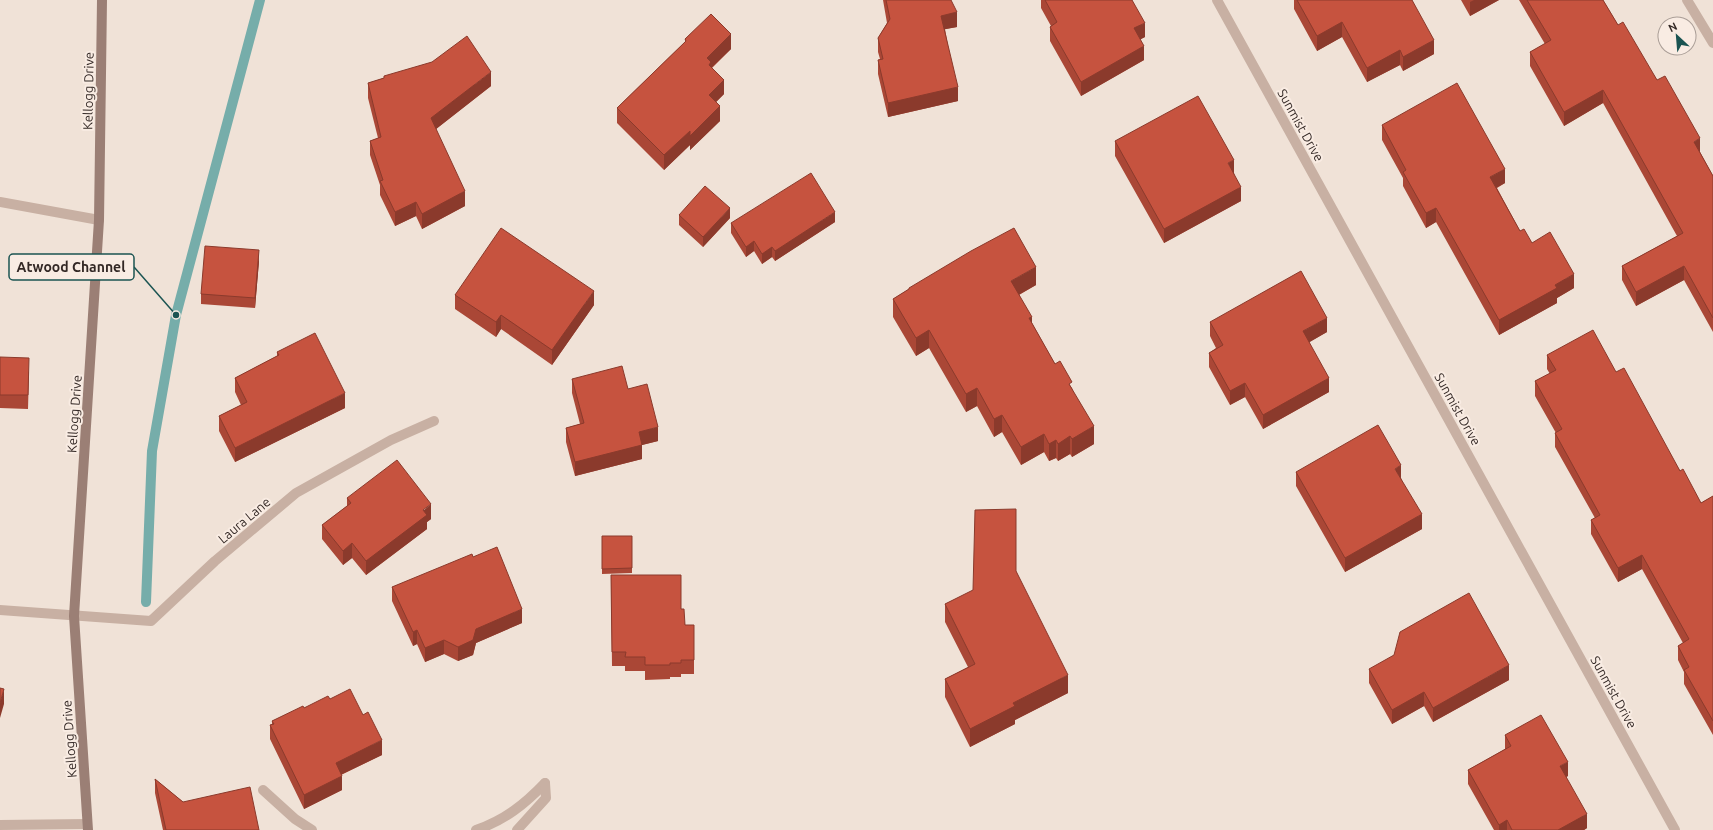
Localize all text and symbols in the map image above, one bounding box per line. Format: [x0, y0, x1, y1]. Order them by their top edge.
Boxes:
north arrow [1657, 16, 1697, 56]
text: N [1666, 20, 1679, 34]
street label: Kellogg Drive [80, 52, 96, 130]
street label: Sunmist Drive [1275, 86, 1327, 164]
callout: Atwood Channel [9, 254, 134, 280]
text: Atwood Channel [17, 259, 125, 275]
street label: Sunmist Drive [1432, 370, 1484, 448]
street label: Kellogg Drive [64, 375, 84, 453]
street label: Laura Lane [215, 494, 273, 546]
street label: Sunmist Drive [1588, 653, 1640, 731]
street label: Kellogg Drive [59, 700, 79, 778]

